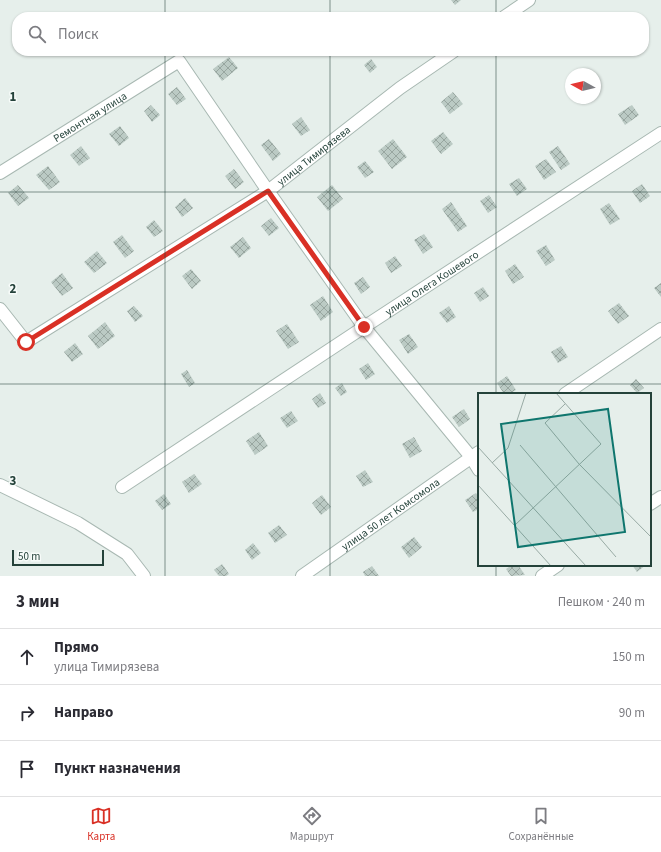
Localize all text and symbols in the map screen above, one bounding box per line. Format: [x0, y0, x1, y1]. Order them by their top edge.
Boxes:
search box [12, 12, 649, 56]
icon: search [26, 23, 48, 45]
text: Поиск [58, 24, 99, 45]
north arrow [565, 68, 601, 104]
text: 1 [10, 88, 17, 106]
street label: Ремонтная улица [50, 88, 129, 145]
street label: улица Тимирязева [274, 122, 353, 189]
street label: улица Олега Кошевого [382, 247, 482, 319]
text: 2 [10, 280, 17, 298]
route end [355, 318, 373, 336]
route start [17, 333, 35, 351]
inset map [478, 393, 651, 566]
text: 3 [10, 472, 17, 490]
street label: улица 50 лет Комсомола [338, 474, 443, 554]
scale bar [12, 548, 104, 567]
text: 50 m [18, 549, 40, 564]
text: 3 мин [16, 590, 59, 614]
text: Пешком · 240 m [558, 593, 645, 611]
text: Прямо [54, 637, 99, 658]
icon: ahead [16, 646, 38, 668]
text: 150 m [612, 648, 645, 666]
text: улица Тимирязева [54, 658, 159, 676]
icon: right [16, 702, 38, 724]
text: Направо [54, 702, 113, 723]
text: 90 m [619, 704, 645, 722]
icon: arrive [16, 758, 38, 780]
text: Пункт назначения [54, 758, 181, 779]
tab: Карта [87, 805, 115, 844]
tab: Маршрут [290, 805, 334, 844]
tab: Сохранённые [508, 805, 574, 844]

